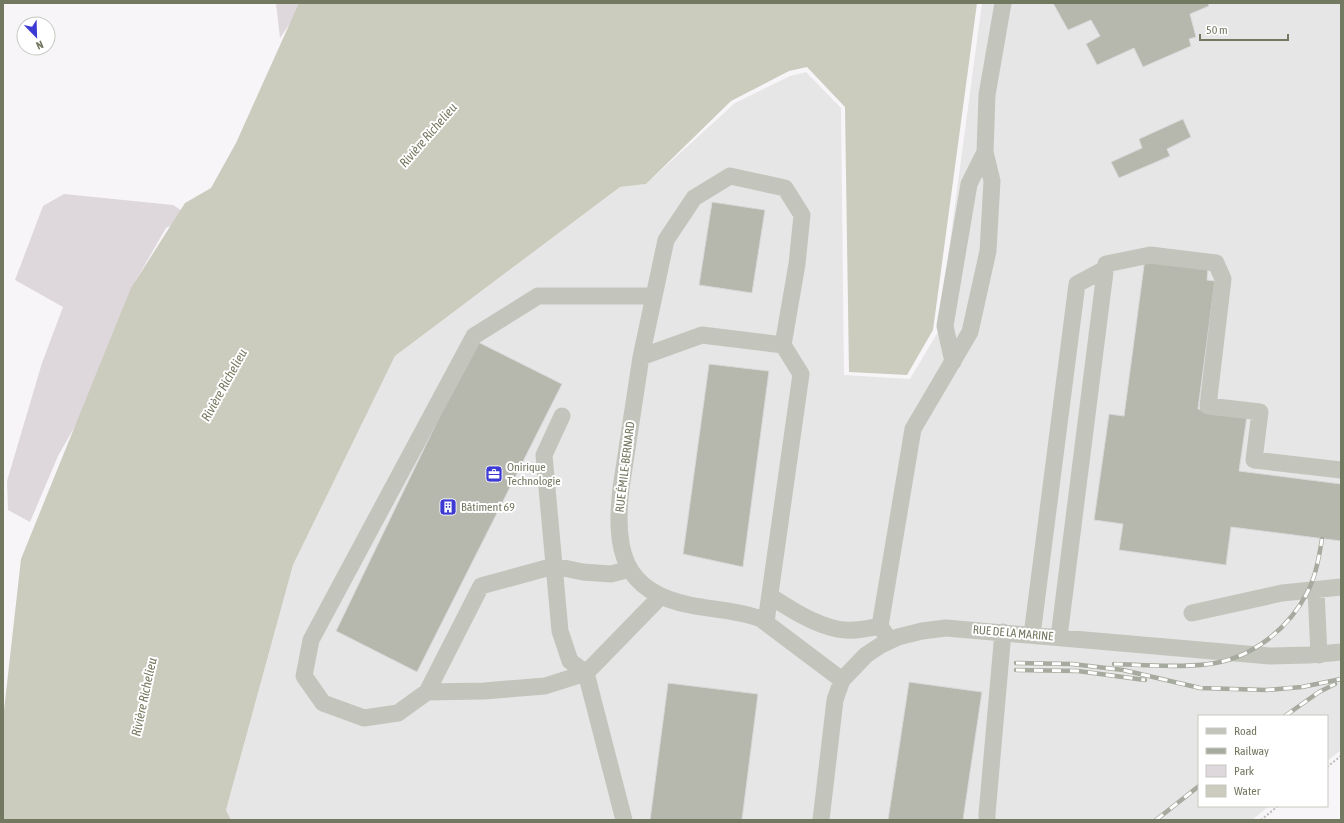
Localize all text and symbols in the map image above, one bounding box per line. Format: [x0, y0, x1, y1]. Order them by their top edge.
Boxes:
north arrow [16, 16, 56, 56]
scale bar [1200, 16, 1288, 42]
text: 50 m [1206, 23, 1228, 37]
text: N [35, 38, 45, 52]
water label: Rivière Richelieu [396, 100, 460, 170]
water label: Rivière Richelieu [198, 346, 250, 424]
street label: RUE ÉMILE-BERNARD [612, 421, 638, 513]
place label: Onirique Technologie [507, 460, 561, 488]
office icon: Onirique Technologie [484, 464, 504, 484]
building icon: Bâtiment 69 [438, 497, 458, 517]
place label: Bâtiment 69 [461, 500, 515, 514]
street label: RUE DE LA MARINE [972, 623, 1054, 643]
water label: Rivière Richelieu [128, 656, 160, 738]
legend [1198, 715, 1328, 807]
text: Road [1234, 724, 1257, 738]
text: Railway [1234, 744, 1269, 758]
text: Park [1234, 764, 1255, 778]
text: Water [1234, 784, 1261, 798]

